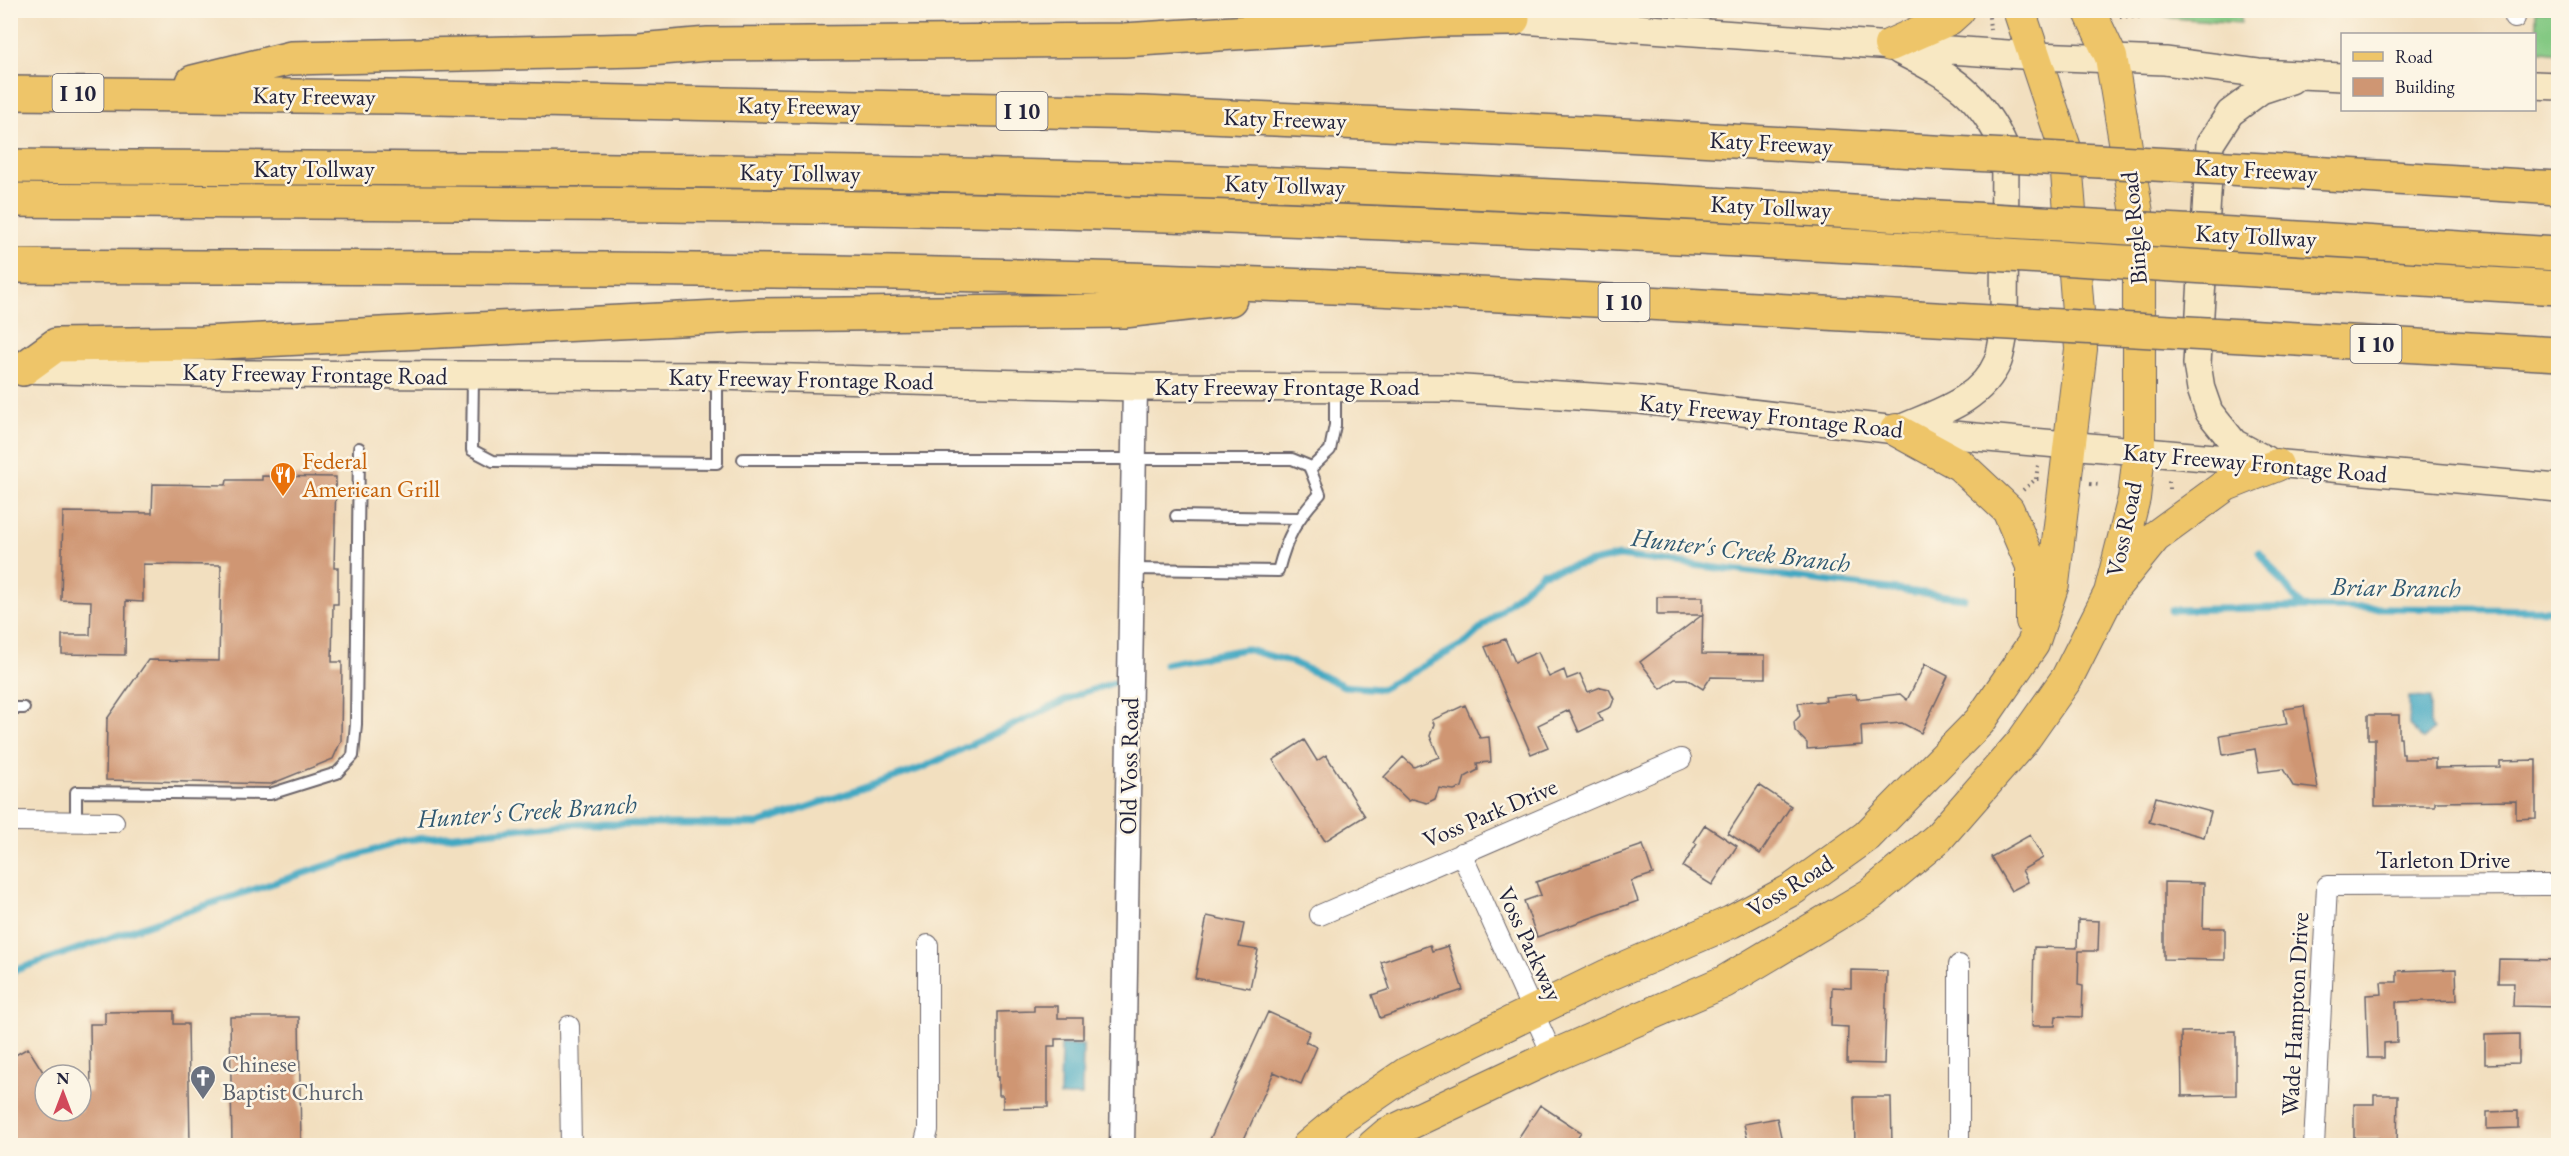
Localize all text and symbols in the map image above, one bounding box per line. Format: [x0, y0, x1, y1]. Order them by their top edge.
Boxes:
legend [2341, 33, 2536, 111]
text: Road [2395, 45, 2434, 68]
road number: I 10 [52, 74, 104, 112]
text: Building [2395, 75, 2455, 98]
street label: Katy Freeway [252, 79, 376, 112]
street label: Katy Freeway [737, 89, 861, 122]
road number: I 10 [996, 92, 1048, 130]
street label: Katy Freeway [1223, 101, 1348, 136]
street label: Katy Freeway [1709, 124, 1834, 161]
street label: Katy Freeway [2194, 151, 2319, 188]
street label: Katy Tollway [253, 153, 375, 184]
street label: Katy Tollway [739, 156, 861, 189]
street label: Katy Tollway [1224, 167, 1347, 202]
street label: Bingle Road [2113, 169, 2154, 286]
street label: Katy Tollway [1710, 188, 1833, 225]
street label: Katy Tollway [2195, 217, 2318, 254]
road number: I 10 [1598, 283, 1650, 321]
road number: I 10 [2350, 325, 2402, 363]
street label: Katy Freeway Frontage Road [182, 356, 449, 391]
street label: Katy Freeway Frontage Road [668, 361, 935, 396]
street label: Katy Freeway Frontage Road [1154, 371, 1420, 402]
street label: Katy Freeway Frontage Road [1638, 386, 1905, 445]
street label: Katy Freeway Frontage Road [2122, 436, 2389, 490]
place label: Federal American Grill [301, 445, 440, 504]
restaurant icon: Federal American Grill [268, 460, 298, 498]
street label: Voss Road [2098, 478, 2149, 579]
water label: Hunter's Creek Branch [1629, 520, 1853, 580]
water label: Briar Branch [2330, 569, 2461, 605]
street label: Old Voss Road [1112, 696, 1145, 835]
street label: Voss Park Drive [1418, 770, 1562, 855]
water label: Hunter's Creek Branch [415, 786, 638, 836]
street label: Tarleton Drive [2376, 844, 2510, 875]
street label: Voss Road [1741, 847, 1839, 924]
street label: Voss Parkway [1490, 882, 1571, 1006]
street label: Wade Hampton Drive [2274, 911, 2315, 1117]
place label: Chinese Baptist Church [222, 1048, 364, 1107]
north arrow [33, 1063, 93, 1123]
church icon: Chinese Baptist Church [188, 1063, 218, 1101]
text: N [57, 1068, 70, 1089]

